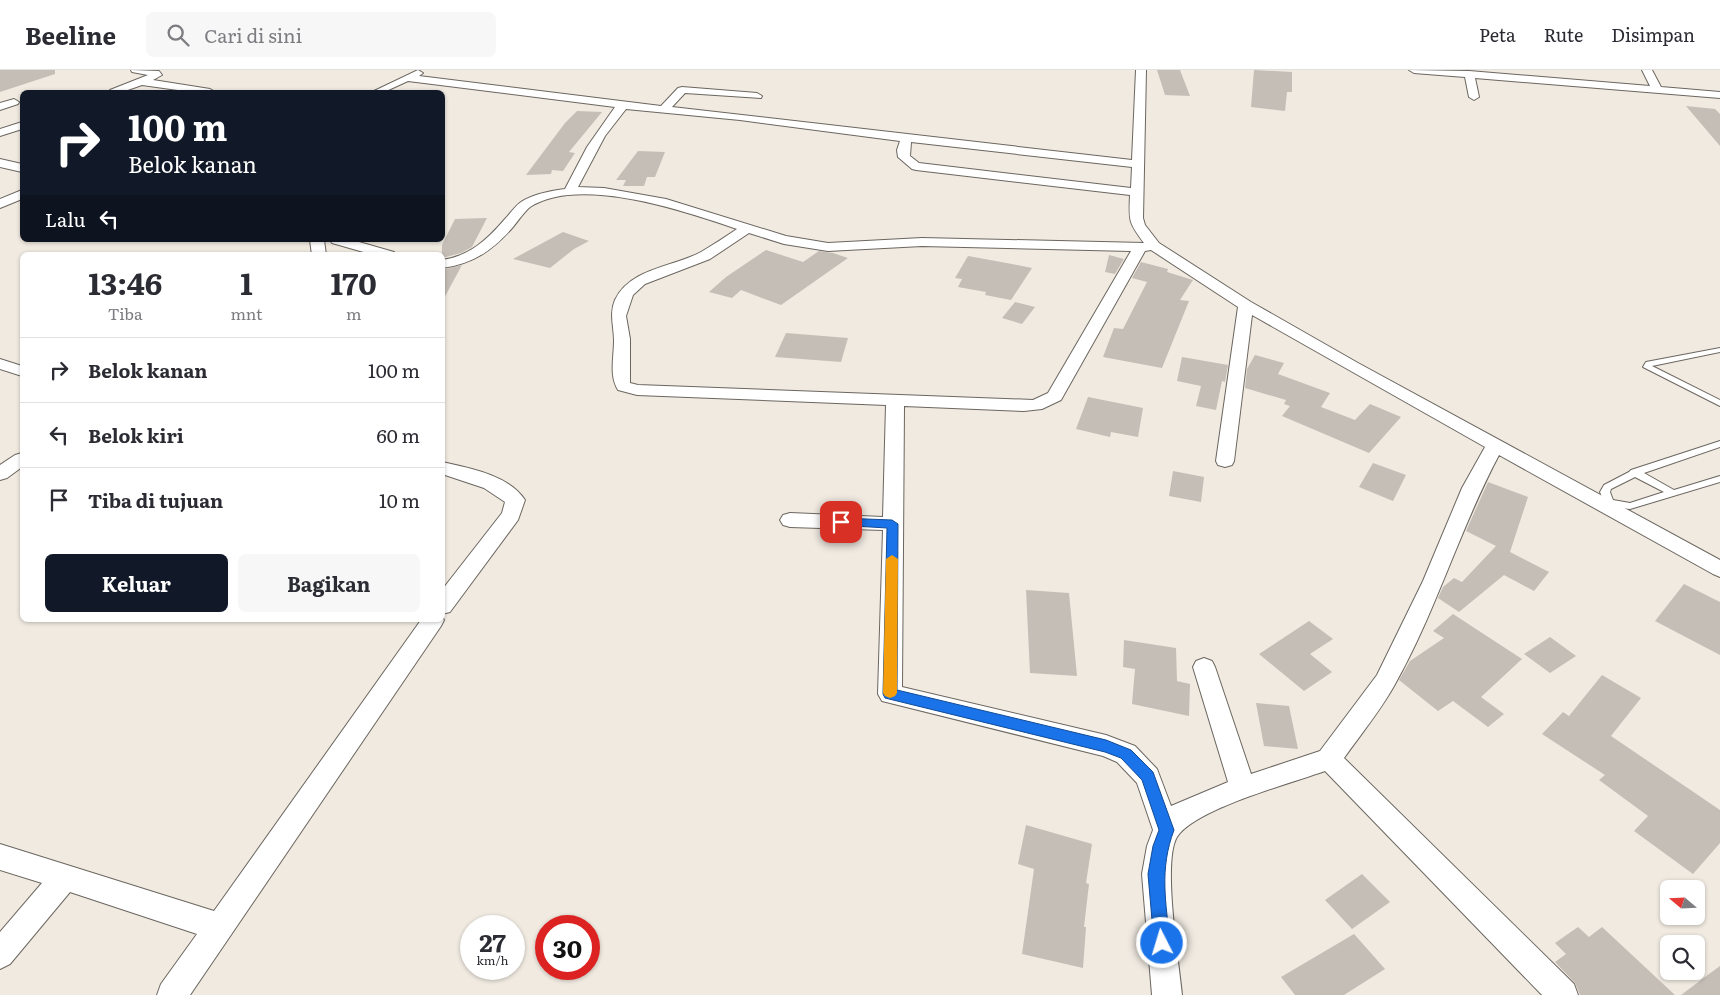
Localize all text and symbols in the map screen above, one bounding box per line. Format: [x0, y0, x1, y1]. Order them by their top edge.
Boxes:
search box [146, 12, 496, 57]
text: Beeline [25, 17, 116, 52]
icon: search [164, 21, 192, 49]
text: Cari di sini [204, 21, 302, 49]
text: Peta [1479, 21, 1516, 48]
text: Rute [1544, 21, 1583, 48]
text: Disimpan [1611, 21, 1695, 48]
text: 100 m [128, 100, 228, 152]
icon: right [45, 110, 110, 175]
text: Belok kanan [128, 147, 257, 180]
text: Lalu [45, 205, 85, 233]
icon: left [95, 205, 123, 233]
text: 13:46 [88, 260, 162, 304]
text: 1 [240, 260, 253, 304]
text: 170 [331, 260, 377, 304]
text: Tiba [108, 301, 143, 325]
text: mnt [230, 301, 262, 325]
text: m [346, 301, 361, 325]
icon: right [45, 356, 73, 384]
text: Belok kanan [88, 356, 207, 384]
text: 100 m [368, 356, 420, 384]
icon: left [45, 421, 73, 449]
text: Belok kiri [88, 421, 184, 449]
text: 60 m [377, 421, 420, 449]
icon: arrive [45, 486, 73, 514]
text: Tiba di tujuan [88, 486, 223, 514]
text: 10 m [379, 486, 420, 514]
pin [820, 501, 862, 543]
icon: arrive [827, 508, 855, 536]
button: Keluar [45, 554, 228, 612]
button: Bagikan [238, 554, 420, 612]
north arrow [1660, 880, 1705, 925]
map controls [1660, 880, 1705, 980]
speed limit sign: 30 [535, 915, 600, 980]
position arrow [1135, 916, 1187, 968]
text: 27 [479, 923, 506, 960]
button: search [1660, 935, 1705, 980]
text: km/h [477, 951, 508, 969]

